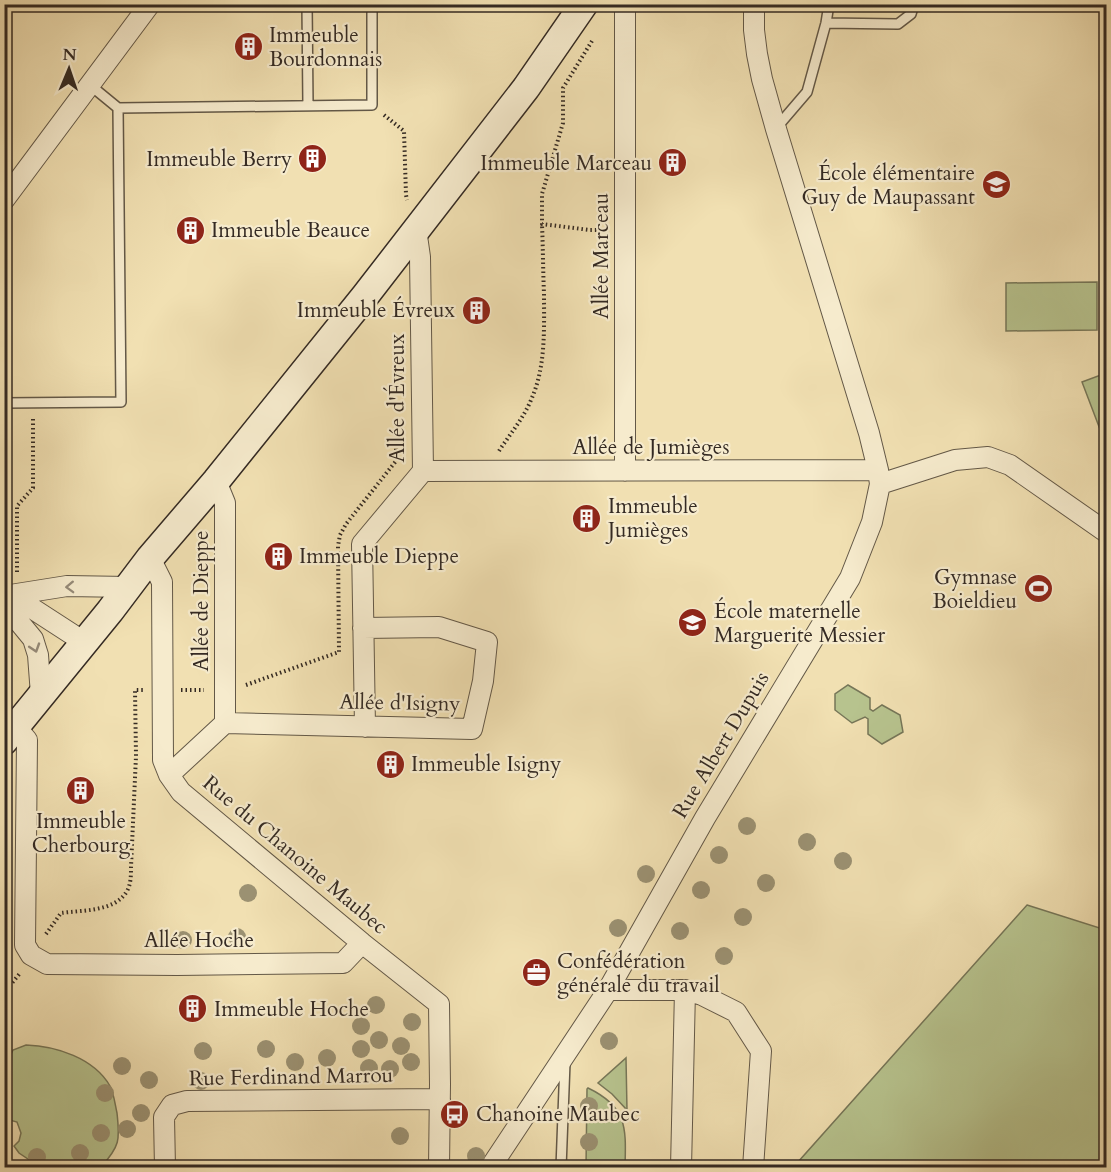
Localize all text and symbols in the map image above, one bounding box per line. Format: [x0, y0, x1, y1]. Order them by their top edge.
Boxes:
place label: Immeuble Bourdonnais [269, 21, 382, 74]
building icon: Immeuble Bourdonnais [232, 31, 264, 63]
north arrow [39, 39, 99, 99]
text: N [62, 44, 77, 66]
building icon: Immeuble Berry [297, 143, 329, 175]
place label: Immeuble Berry [146, 145, 292, 174]
building icon: Immeuble Marceau [657, 147, 689, 179]
place label: Immeuble Marceau [480, 149, 652, 178]
place label: École élémentaire Guy de Maupassant [801, 159, 975, 212]
school or university icon: École élémentaire Guy de Maupassant [980, 169, 1012, 201]
street label: Allée Marceau [587, 193, 616, 319]
building icon: Immeuble Beauce [174, 214, 206, 246]
place label: Immeuble Beauce [211, 216, 370, 245]
building icon: Immeuble Évreux [460, 294, 492, 326]
place label: Immeuble Évreux [297, 296, 456, 325]
street label: Allée d'Évreux [383, 333, 412, 463]
street label: Allée de Jumièges [573, 433, 729, 462]
place label: Immeuble Jumièges [605, 492, 698, 545]
building icon: Immeuble Jumièges [571, 502, 603, 534]
street label: Allée de Dieppe [187, 530, 216, 672]
building icon: Immeuble Dieppe [262, 540, 294, 572]
place label: Immeuble Dieppe [299, 542, 459, 571]
place label: Gymnase Boieldieu [932, 563, 1017, 616]
sports icon: Gymnase Boieldieu [1022, 573, 1054, 605]
one-way arrow [65, 580, 74, 593]
place label: École maternelle Marguerite Messier [714, 597, 886, 650]
school or university icon: École maternelle Marguerite Messier [677, 607, 709, 639]
one-way arrow [28, 642, 40, 653]
street label: Rue Albert Dupuis [666, 666, 776, 824]
street label: Allée d'Isigny [339, 687, 461, 719]
building icon: Immeuble Isigny [374, 748, 406, 780]
place label: Immeuble Isigny [411, 750, 561, 779]
street label: Rue du Chanoine Maubec [196, 769, 394, 941]
building icon: Immeuble Cherbourg [65, 774, 97, 806]
place label: Immeuble Cherbourg [32, 807, 130, 860]
street label: Allée Hoche [144, 926, 254, 955]
place label: Confédération générale du travail [557, 947, 720, 1000]
office icon: Confédération générale du travail [520, 957, 552, 989]
building icon: Immeuble Hoche [177, 993, 209, 1025]
place label: Immeuble Hoche [214, 995, 369, 1024]
street label: Rue Ferdinand Marrou [189, 1061, 393, 1093]
bus stop icon: Chanoine Maubec [439, 1098, 471, 1130]
place label: Chanoine Maubec [476, 1100, 640, 1129]

